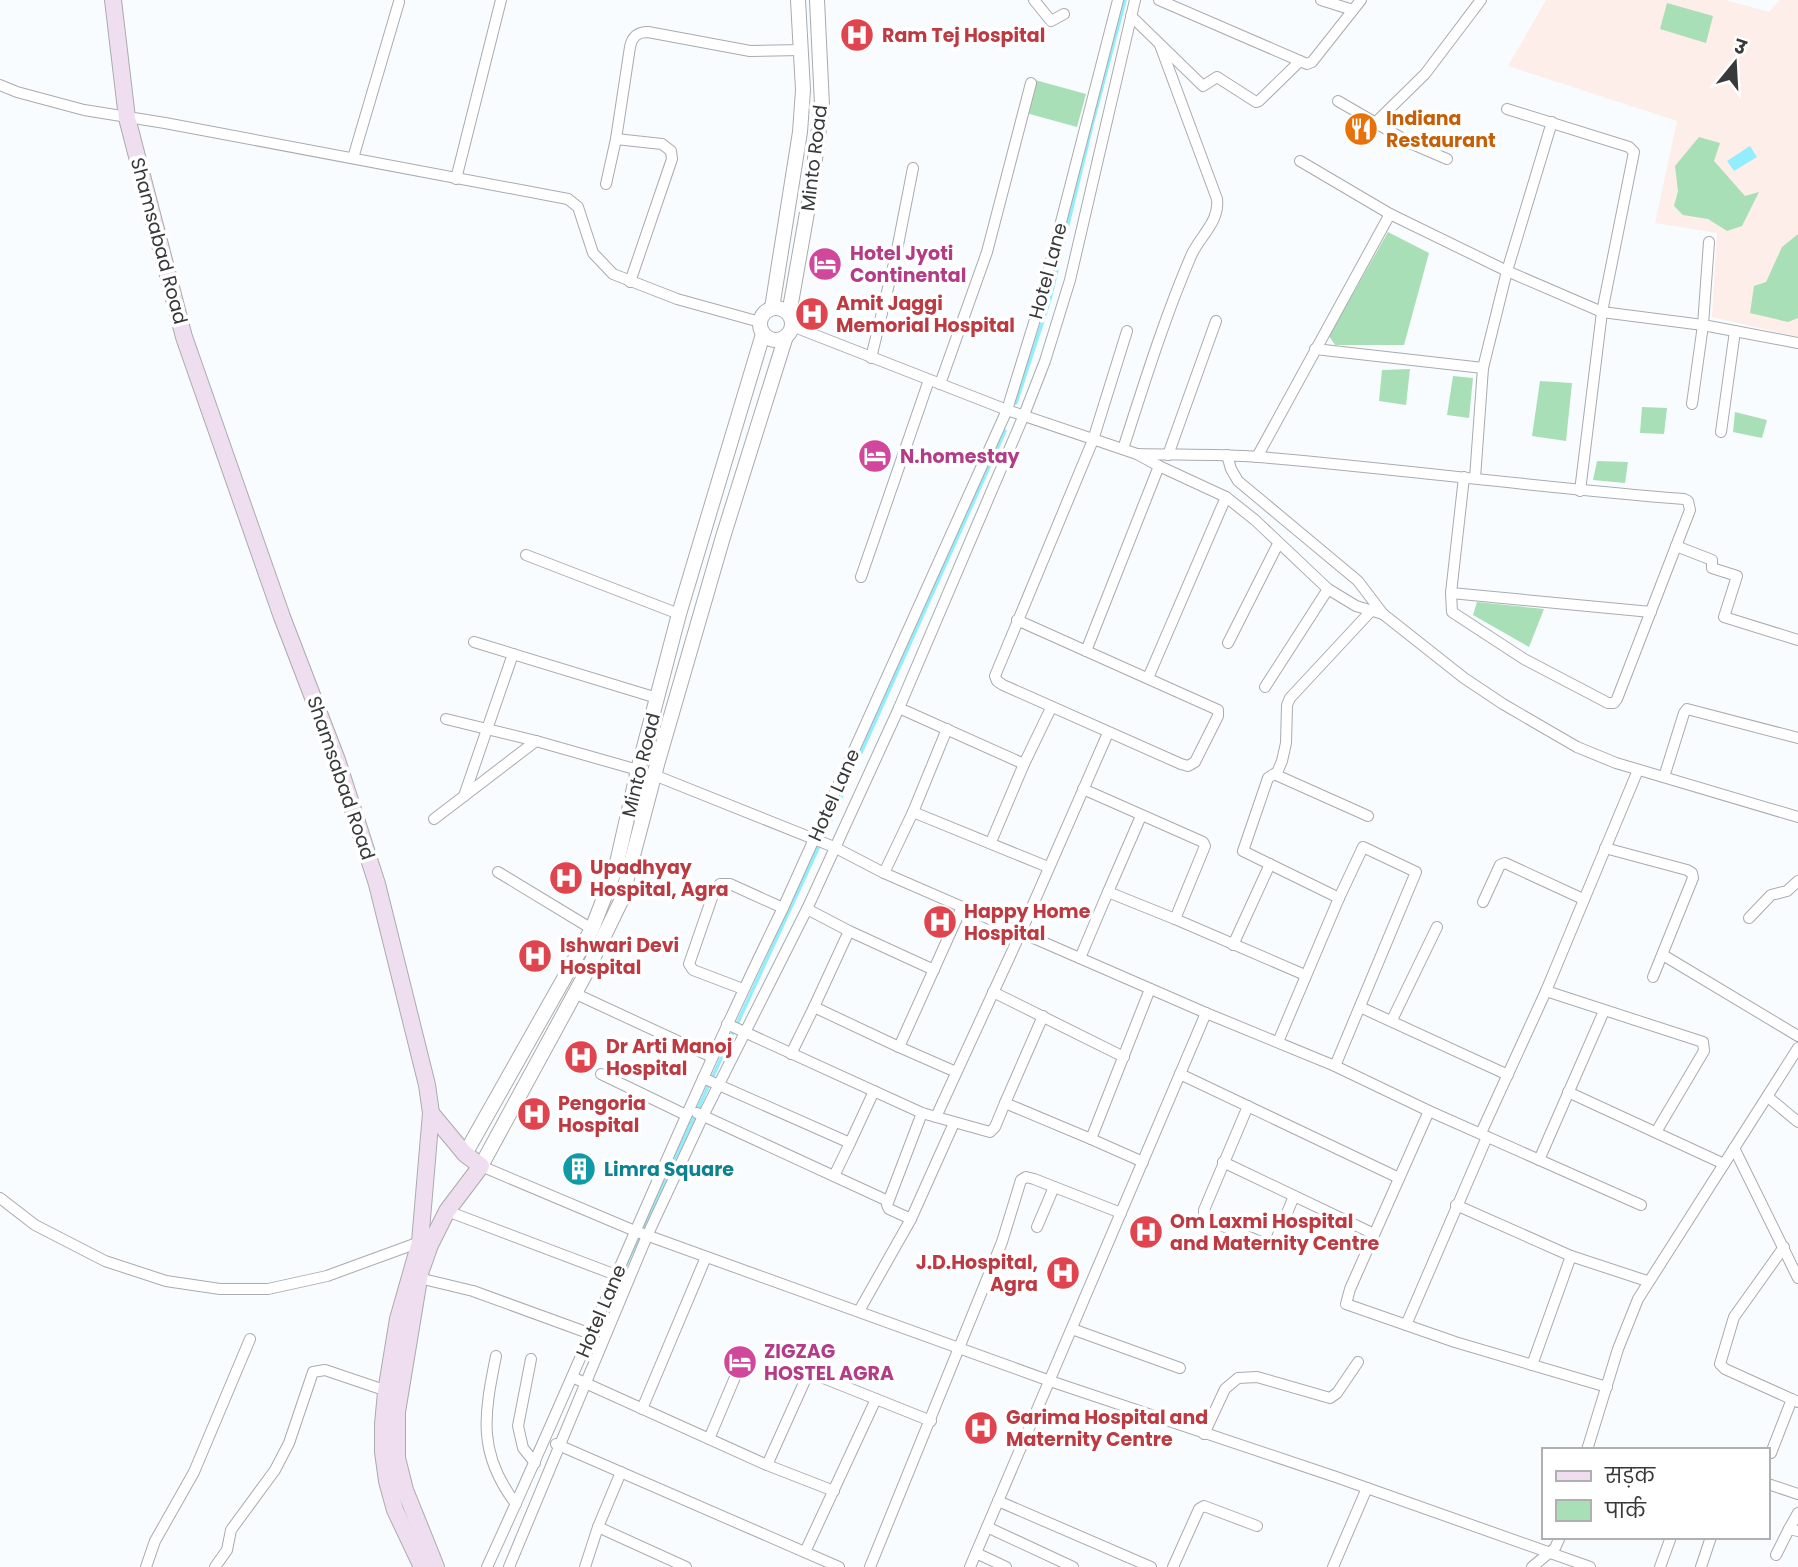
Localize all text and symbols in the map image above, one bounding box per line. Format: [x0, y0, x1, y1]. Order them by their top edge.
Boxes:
hospital icon: Ram Tej Hospital [838, 16, 876, 54]
place label: Ram Tej Hospital [882, 22, 1045, 49]
north arrow [1700, 28, 1770, 98]
text: उ [1730, 32, 1751, 62]
street label: Minto Road [794, 103, 834, 213]
place label: Indiana Restaurant [1386, 105, 1496, 154]
restaurant icon: Indiana Restaurant [1342, 110, 1380, 148]
street label: Shamsabad Road [124, 155, 194, 327]
street label: Hotel Lane [1022, 220, 1074, 322]
place label: Hotel Jyoti Continental [850, 240, 966, 289]
hotel icon: Hotel Jyoti Continental [806, 245, 844, 283]
place label: Amit Jaggi Memorial Hospital [836, 290, 1015, 339]
hospital icon: Amit Jaggi Memorial Hospital [793, 295, 831, 333]
hotel icon: N.homestay [856, 437, 894, 475]
place label: N.homestay [900, 443, 1021, 470]
street label: Shamsabad Road [300, 693, 382, 863]
street label: Minto Road [615, 710, 667, 820]
street label: Hotel Lane [802, 744, 866, 846]
place label: Upadhyay Hospital, Agra [590, 854, 729, 903]
hospital icon: Upadhyay Hospital, Agra [547, 859, 585, 897]
place label: Happy Home Hospital [964, 898, 1091, 947]
hospital icon: Happy Home Hospital [921, 903, 959, 941]
place label: Ishwari Devi Hospital [560, 932, 679, 981]
hospital icon: Ishwari Devi Hospital [516, 937, 554, 975]
place label: Dr Arti Manoj Hospital [606, 1033, 732, 1082]
hospital icon: Dr Arti Manoj Hospital [562, 1038, 600, 1076]
place label: Pengoria Hospital [558, 1090, 646, 1139]
hospital icon: Pengoria Hospital [515, 1095, 553, 1133]
building icon: Limra Square [560, 1150, 598, 1188]
place label: Limra Square [604, 1156, 734, 1183]
place label: Om Laxmi Hospital and Maternity Centre [1170, 1208, 1380, 1257]
hospital icon: Om Laxmi Hospital and Maternity Centre [1127, 1213, 1165, 1251]
place label: J.D.Hospital, Agra [916, 1249, 1038, 1298]
hospital icon: J.D.Hospital, Agra [1044, 1254, 1082, 1292]
street label: Hotel Lane [569, 1260, 633, 1362]
place label: ZIGZAG HOSTEL AGRA [764, 1338, 894, 1387]
hotel icon: ZIGZAG HOSTEL AGRA [721, 1343, 759, 1381]
place label: Garima Hospital and Maternity Centre [1006, 1404, 1208, 1453]
hospital icon: Garima Hospital and Maternity Centre [962, 1409, 1000, 1447]
legend [1542, 1448, 1770, 1539]
text: सड़क [1604, 1461, 1656, 1490]
text: पार्क [1604, 1496, 1647, 1525]

